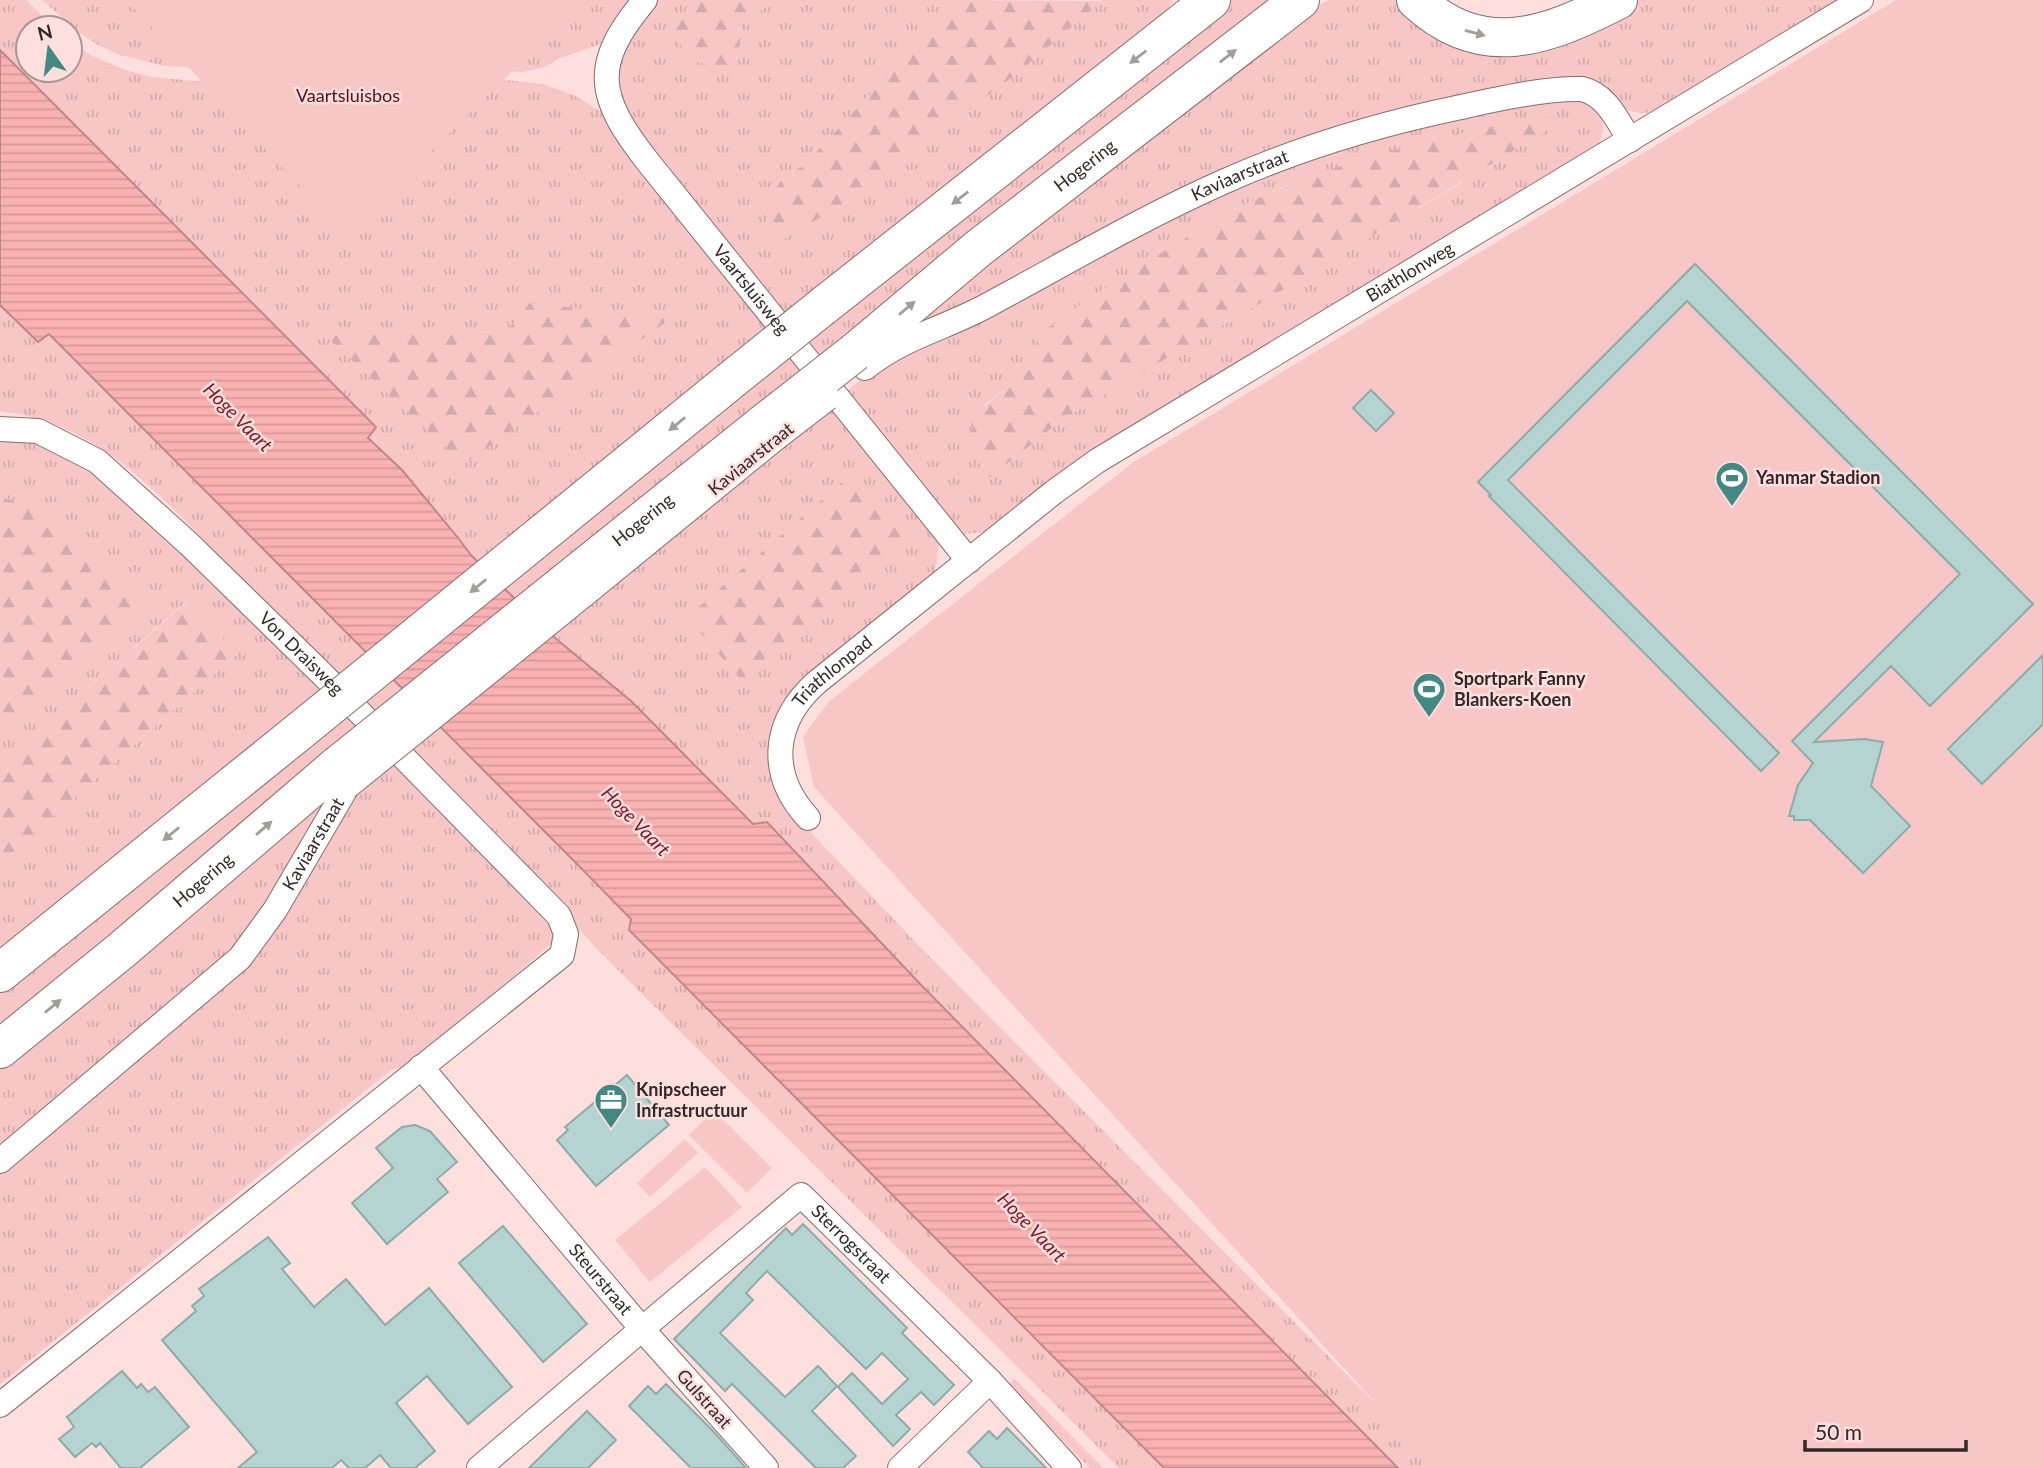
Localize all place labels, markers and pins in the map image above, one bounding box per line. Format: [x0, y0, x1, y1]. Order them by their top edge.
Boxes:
sports icon: Yanmar Stadion [1713, 459, 1751, 508]
place label: Yanmar Stadion [1755, 466, 1880, 488]
place label: Sportpark Fanny Blankers-Koen [1454, 667, 1586, 710]
sports icon: Sportpark Fanny Blankers-Koen [1410, 670, 1448, 719]
place label: Knipscheer Infrastructuur [636, 1078, 748, 1121]
office icon: Knipscheer Infrastructuur [592, 1081, 630, 1130]

